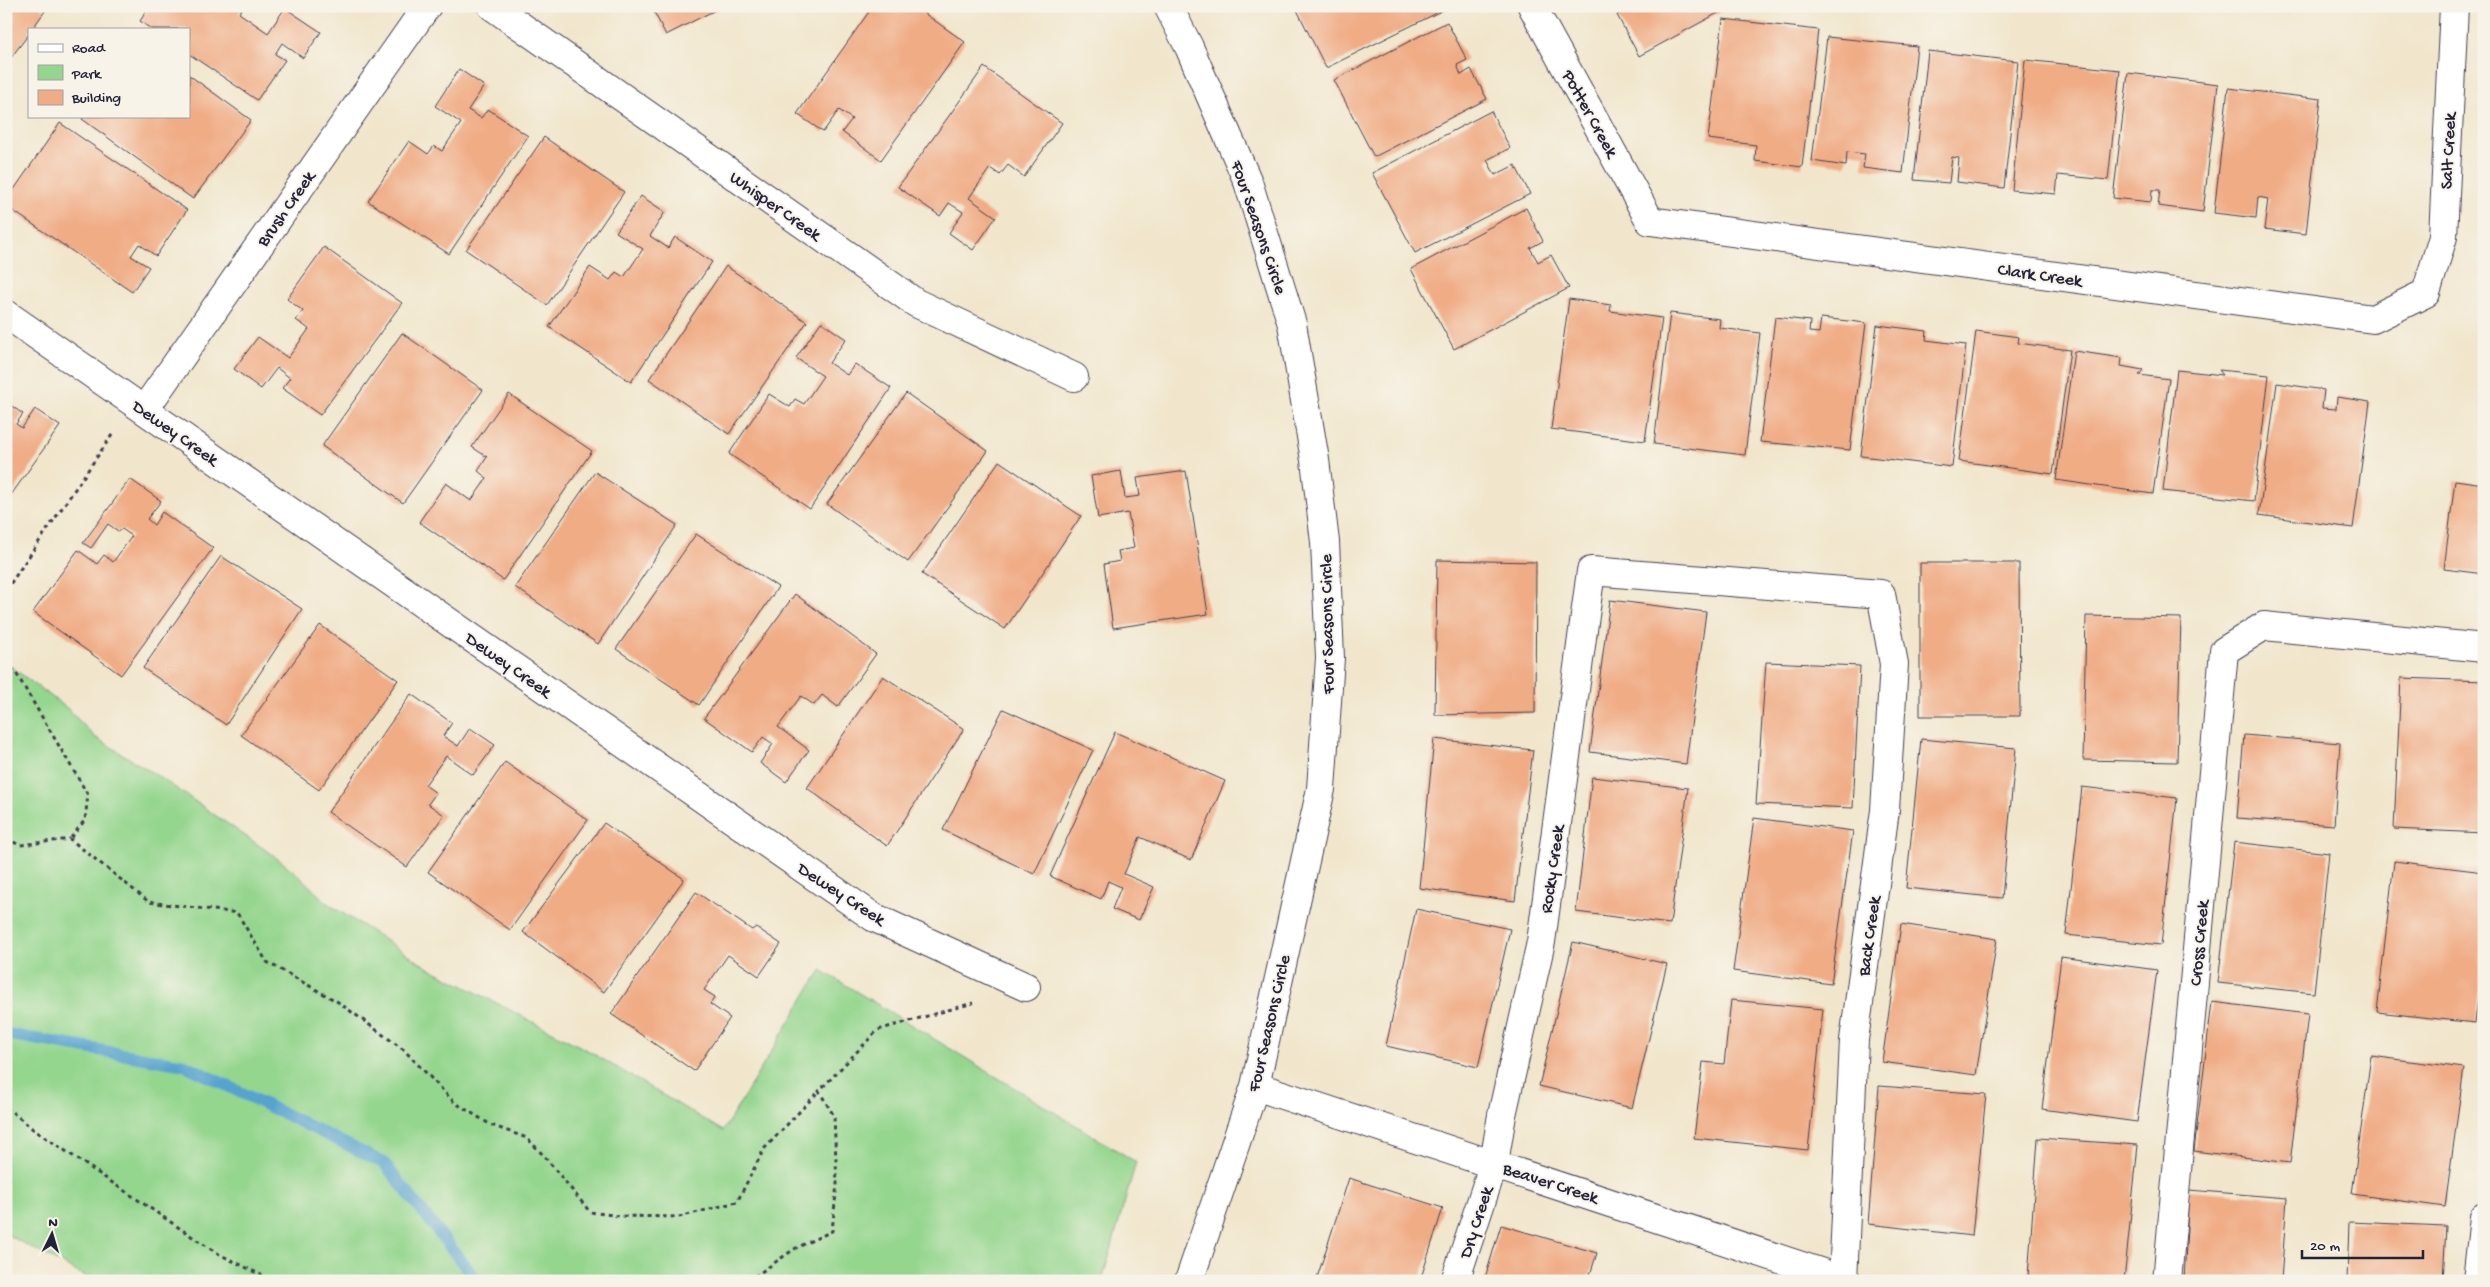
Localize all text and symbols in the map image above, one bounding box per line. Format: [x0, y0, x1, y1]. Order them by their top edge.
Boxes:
legend [28, 28, 190, 118]
text: Road [72, 40, 106, 58]
text: Park [71, 66, 102, 84]
street label: Potter Creek [1556, 66, 1622, 163]
text: Building [71, 90, 121, 108]
street label: Salt Creek [2437, 110, 2462, 190]
street label: Four Seasons Circle [1225, 157, 1291, 298]
street label: Brush Creek [253, 166, 322, 252]
street label: Whisper Creek [725, 168, 826, 247]
street label: Clark Creek [1996, 260, 2085, 293]
street label: Dewey Creek [127, 396, 223, 472]
street label: Four Seasons Circle [1317, 553, 1340, 695]
street label: Dewey Creek [460, 628, 556, 704]
street label: Rocky Creek [1537, 822, 1570, 915]
street label: Dewey Creek [792, 858, 890, 932]
street label: Back Creek [1854, 893, 1887, 979]
street label: Cross Creek [2186, 898, 2215, 987]
street label: Four Seasons Circle [1244, 952, 1297, 1095]
street label: Beaver Creek [1499, 1159, 1602, 1210]
street label: Dry Creek [1456, 1182, 1499, 1262]
north arrow [28, 1210, 78, 1260]
text: N [48, 1215, 58, 1232]
scale bar [2302, 1227, 2424, 1259]
text: 20 m [2310, 1238, 2340, 1256]

